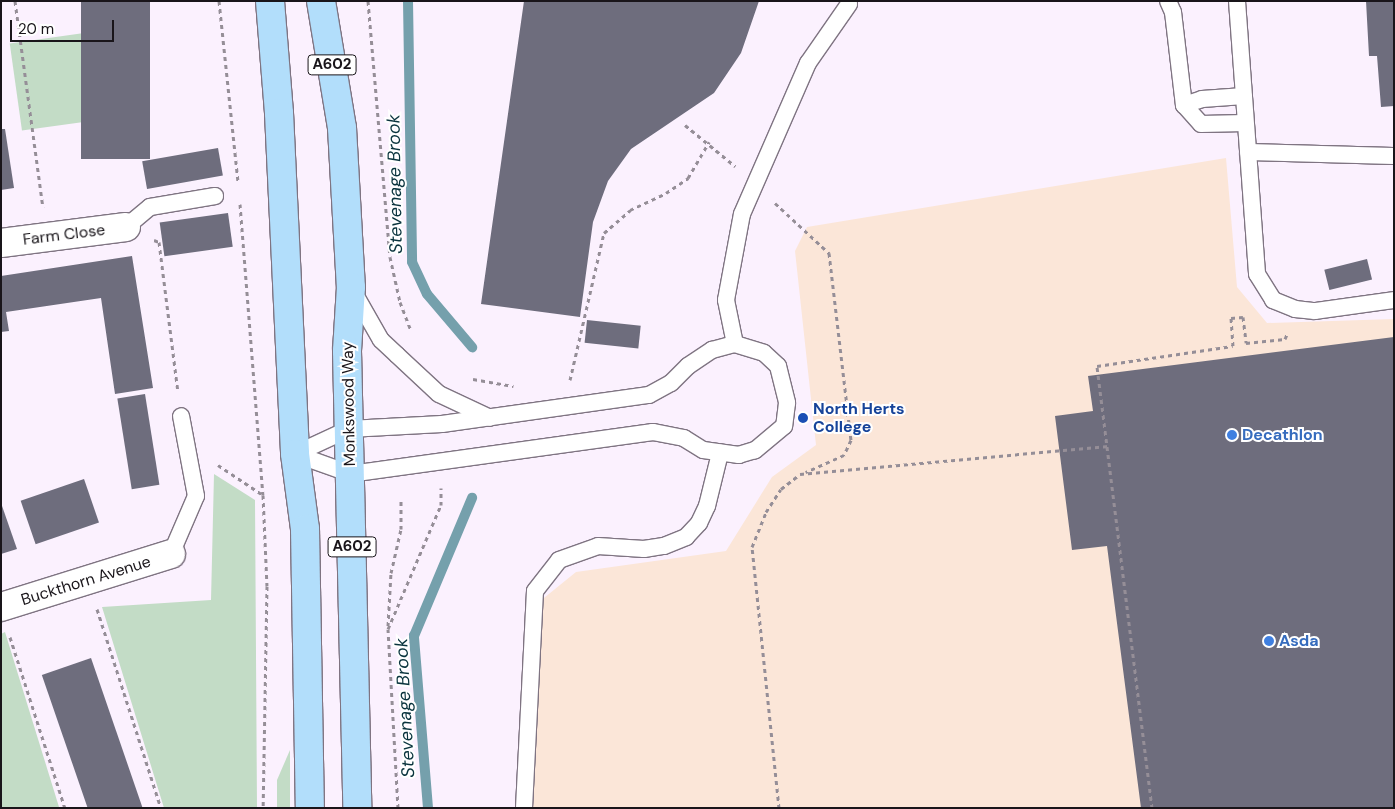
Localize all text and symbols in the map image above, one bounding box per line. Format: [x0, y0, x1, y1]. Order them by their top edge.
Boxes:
scale bar [12, 10, 116, 42]
text: 20 m [18, 19, 54, 39]
road number: A602 [307, 52, 357, 78]
water label: Stevenage Brook [383, 114, 407, 254]
street label: Farm Close [22, 220, 106, 250]
street label: Monkswood Way [338, 341, 360, 467]
place label: North Herts College [813, 399, 905, 437]
marker: North Herts College [797, 412, 809, 424]
place label: Decathlon [1242, 425, 1323, 445]
marker: Decathlon [1226, 429, 1238, 441]
road number: A602 [327, 534, 377, 560]
street label: Buckthorn Avenue [19, 552, 153, 610]
place label: Asda [1279, 631, 1319, 651]
marker: Asda [1263, 635, 1275, 647]
water label: Stevenage Brook [391, 638, 419, 778]

